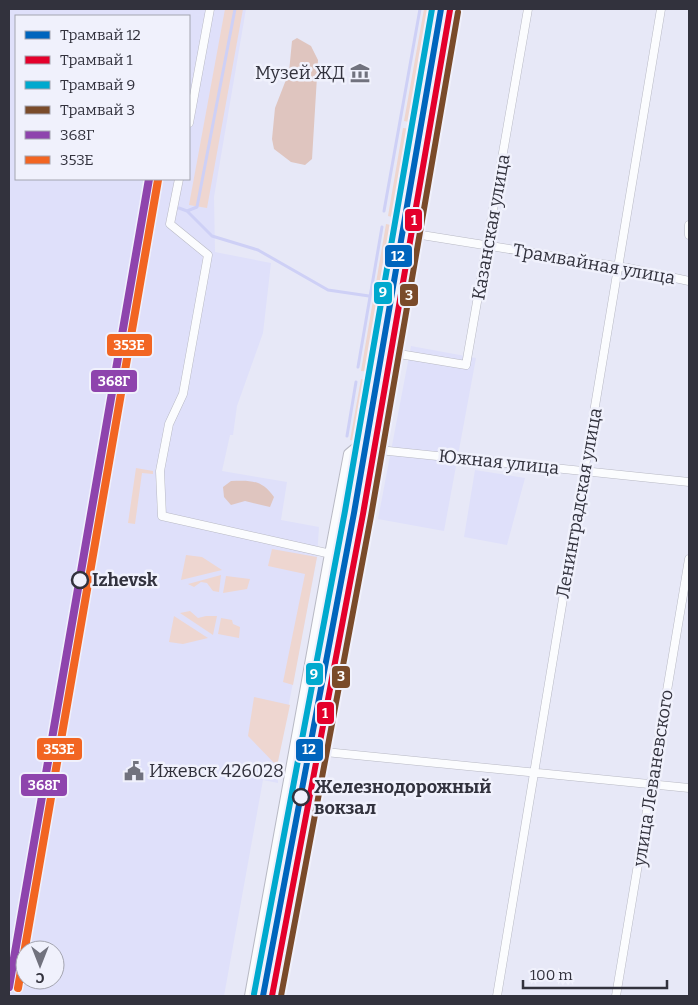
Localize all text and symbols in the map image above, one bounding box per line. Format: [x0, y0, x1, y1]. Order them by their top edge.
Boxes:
legend [15, 15, 190, 180]
text: Трамвай 12 [60, 26, 141, 44]
text: Трамвай 1 [60, 51, 133, 69]
place label: Музей ЖД [255, 62, 345, 84]
museum icon: Музей ЖД [349, 62, 371, 84]
text: Трамвай 9 [60, 76, 135, 94]
text: Трамвай 3 [60, 101, 135, 119]
text: 368Г [60, 126, 94, 144]
text: 353Е [60, 151, 94, 169]
street label: Казанская улица [467, 152, 515, 302]
line badge: 1 [404, 208, 423, 232]
text: 1 [411, 212, 417, 229]
street label: Трамвайная улица [511, 239, 677, 289]
line badge: 12 [384, 244, 413, 268]
text: 12 [391, 248, 405, 265]
line badge: 9 [373, 281, 393, 305]
line badge: 3 [399, 283, 419, 307]
text: 9 [379, 284, 387, 301]
text: 3 [405, 287, 413, 304]
line badge: 353Е [106, 333, 153, 357]
text: 353Е [113, 337, 145, 354]
line badge: 368Г [90, 369, 138, 393]
text: 368Г [98, 373, 130, 390]
street label: Ленинградская улица [551, 406, 607, 600]
street label: Южная улица [438, 445, 561, 479]
place label: Izhevsk [92, 569, 158, 591]
marker: Izhevsk [71, 571, 89, 589]
line badge: 9 [305, 662, 324, 686]
line badge: 3 [331, 665, 351, 689]
text: 9 [310, 666, 318, 683]
text: 3 [337, 668, 345, 685]
street label: улица Леваневского [628, 688, 678, 869]
line badge: 1 [316, 701, 335, 725]
text: 1 [322, 705, 328, 722]
line badge: 353Е [36, 737, 83, 761]
line badge: 12 [295, 738, 324, 762]
text: 353Е [43, 741, 75, 758]
text: 12 [302, 741, 316, 758]
public building icon: Ижевск 426028 [123, 760, 145, 782]
place label: Ижевск 426028 [149, 760, 284, 782]
line badge: 368Г [20, 773, 68, 797]
place label: Железнодорожный вокзал [314, 776, 491, 819]
text: 368Г [28, 777, 60, 794]
marker: Железнодорожный вокзал [292, 788, 310, 806]
north arrow [15, 940, 65, 990]
scale bar [523, 958, 667, 990]
text: 100 m [530, 966, 573, 984]
text: С [35, 969, 44, 986]

